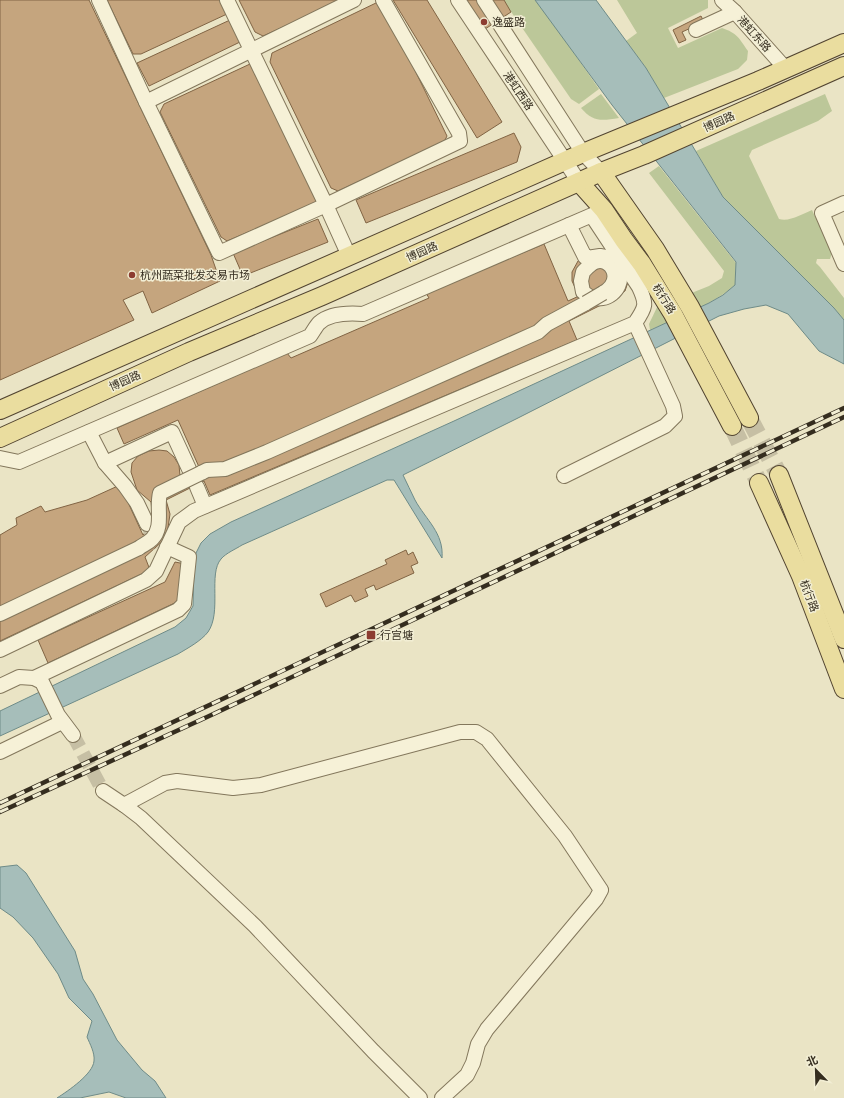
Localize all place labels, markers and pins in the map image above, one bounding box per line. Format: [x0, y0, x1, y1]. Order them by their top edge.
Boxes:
place label: 逸盛路 [492, 15, 525, 30]
marker: 逸盛路 [479, 17, 489, 27]
place label: 杭州蔬菜批发交易市场 [140, 268, 250, 283]
marker: 杭州蔬菜批发交易市场 [127, 270, 137, 280]
place label: 行宫塘 [380, 628, 413, 643]
marker: 行宫塘 [365, 629, 377, 641]

